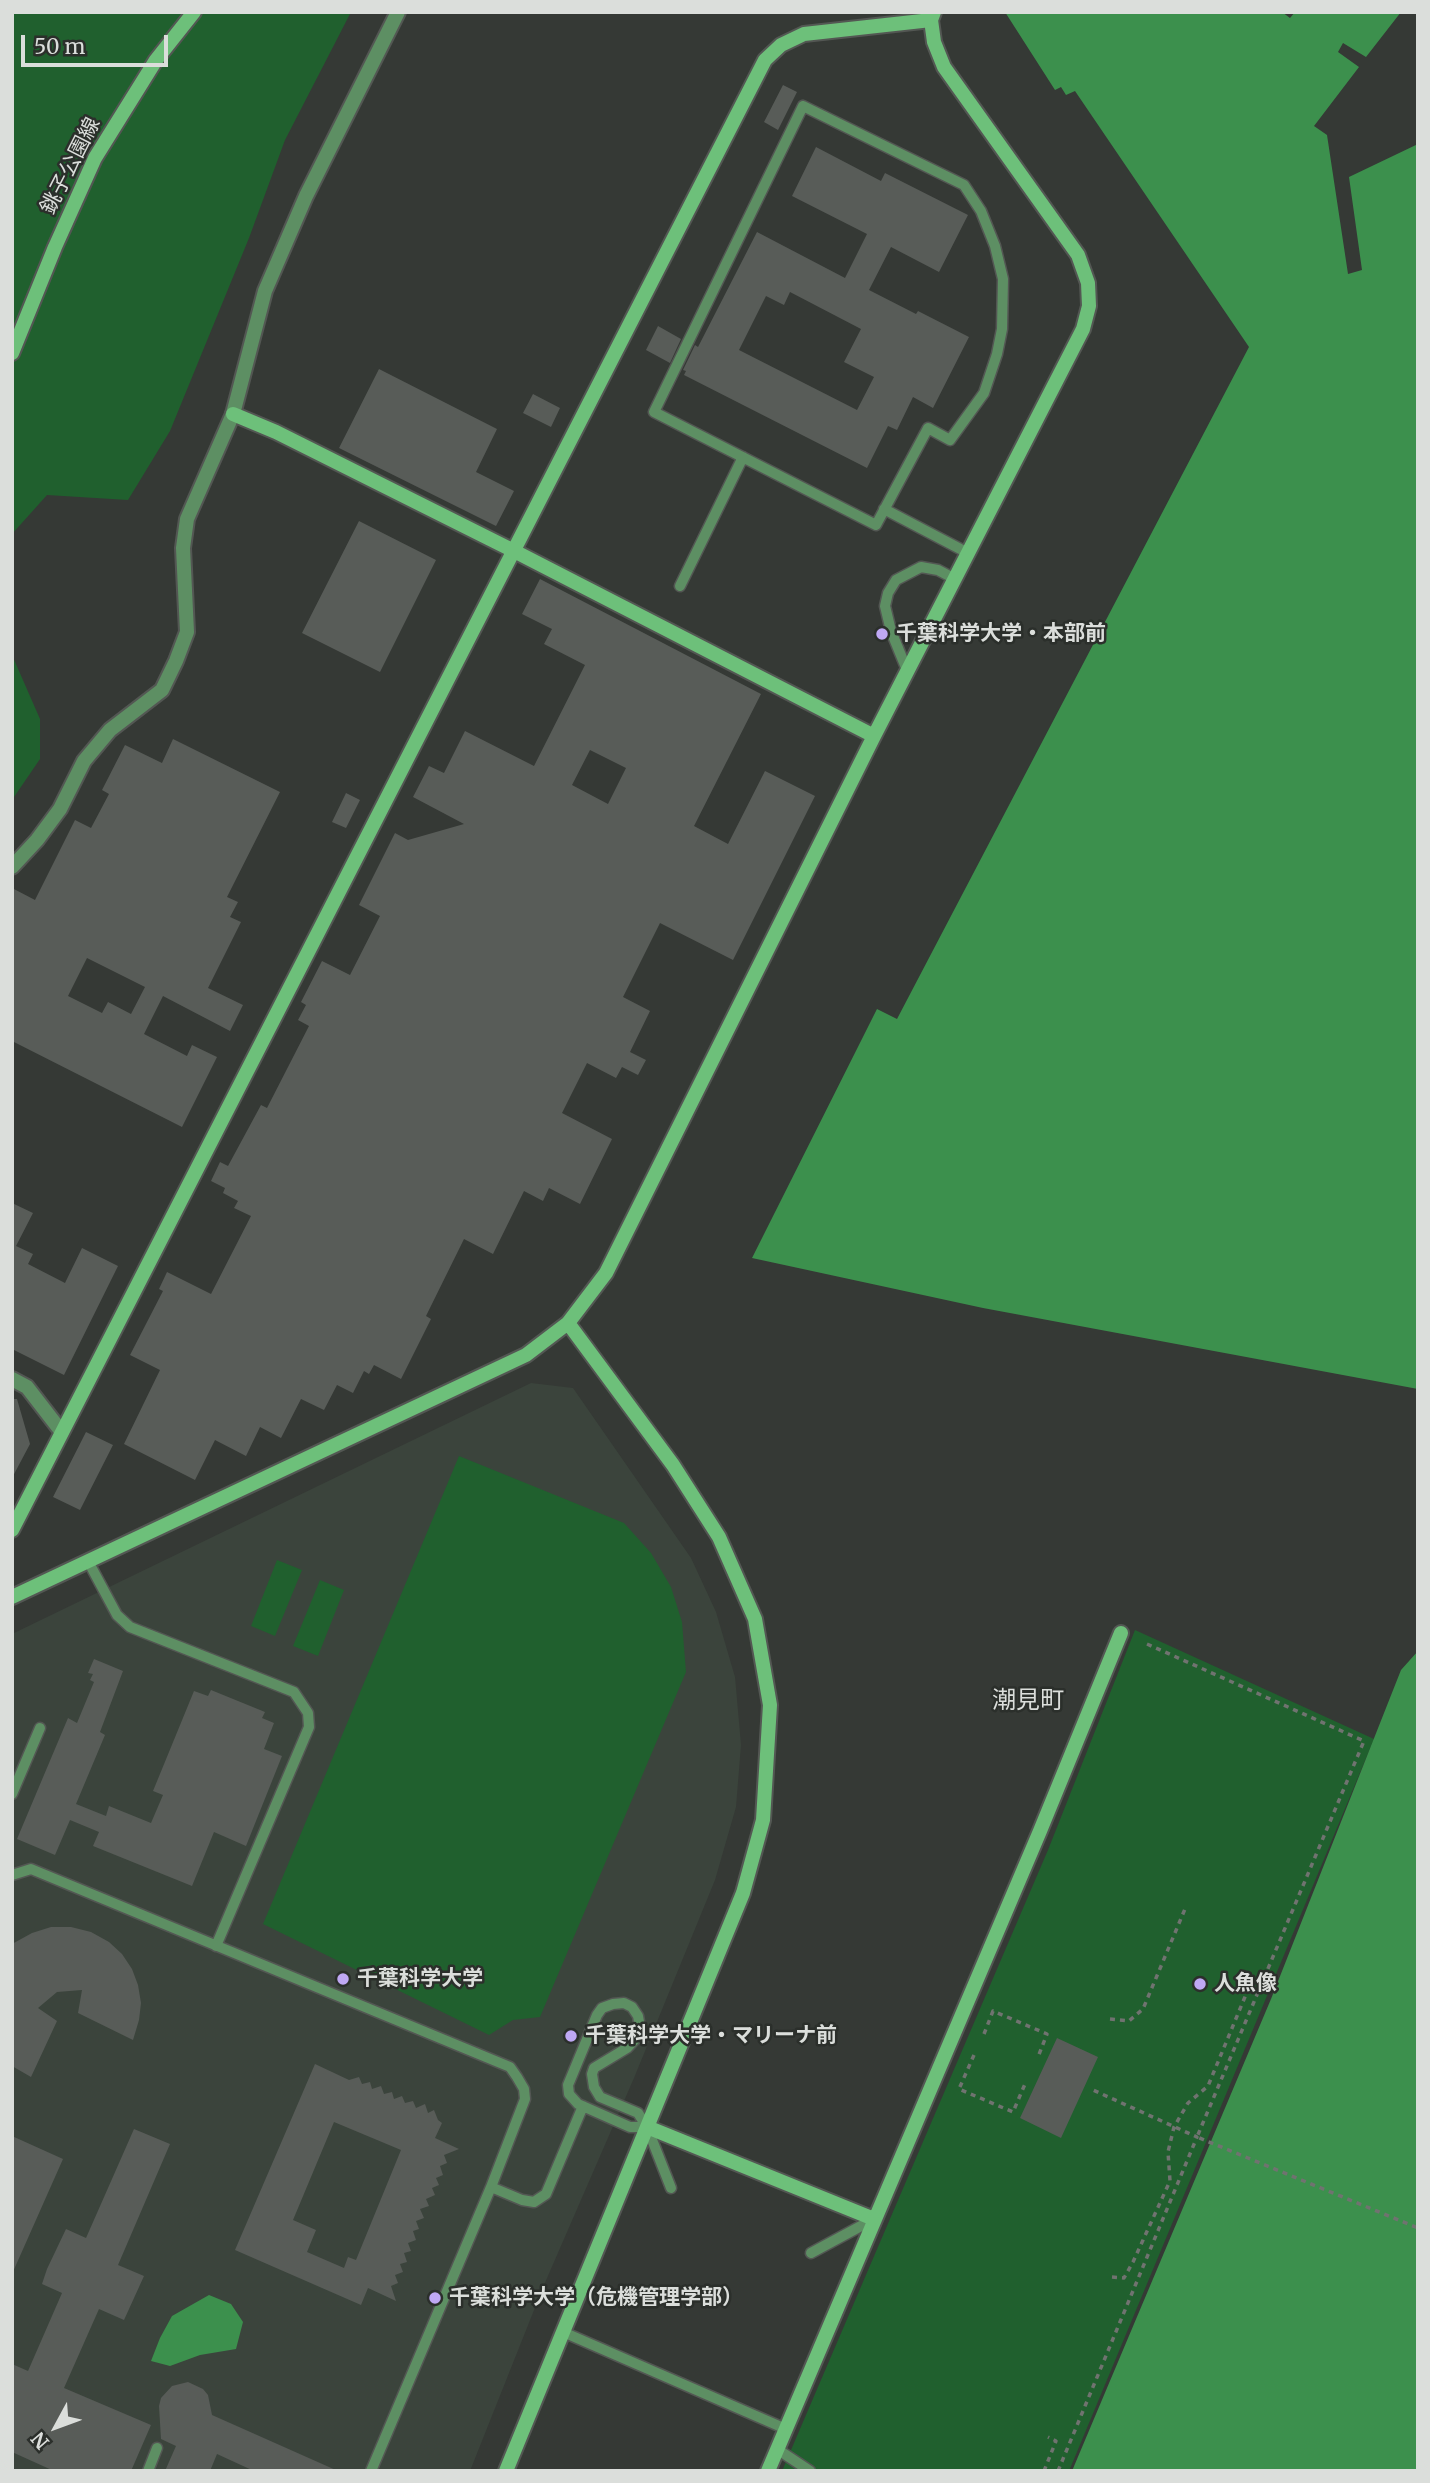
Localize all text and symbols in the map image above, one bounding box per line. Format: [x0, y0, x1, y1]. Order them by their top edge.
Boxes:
scale bar [24, 21, 172, 65]
text: 50 m [34, 33, 85, 60]
street label: 銚子公園線 [36, 114, 106, 218]
place label: 千葉科学大学・本部前 [896, 621, 1106, 647]
marker: 千葉科学大学・本部前 [874, 626, 890, 642]
district label: 潮見町 [992, 1687, 1064, 1715]
place label: 千葉科学大学 [357, 1966, 483, 1992]
marker: 千葉科学大学 [335, 1971, 351, 1987]
place label: 人魚像 [1214, 1971, 1277, 1997]
marker: 人魚像 [1192, 1976, 1208, 1992]
place label: 千葉科学大学・マリーナ前 [585, 2023, 837, 2049]
marker: 千葉科学大学・マリーナ前 [563, 2028, 579, 2044]
place label: 千葉科学大学（危機管理学部） [449, 2285, 743, 2311]
marker: 千葉科学大学（危機管理学部） [427, 2290, 443, 2306]
north arrow [21, 2392, 91, 2462]
text: N [26, 2427, 54, 2454]

